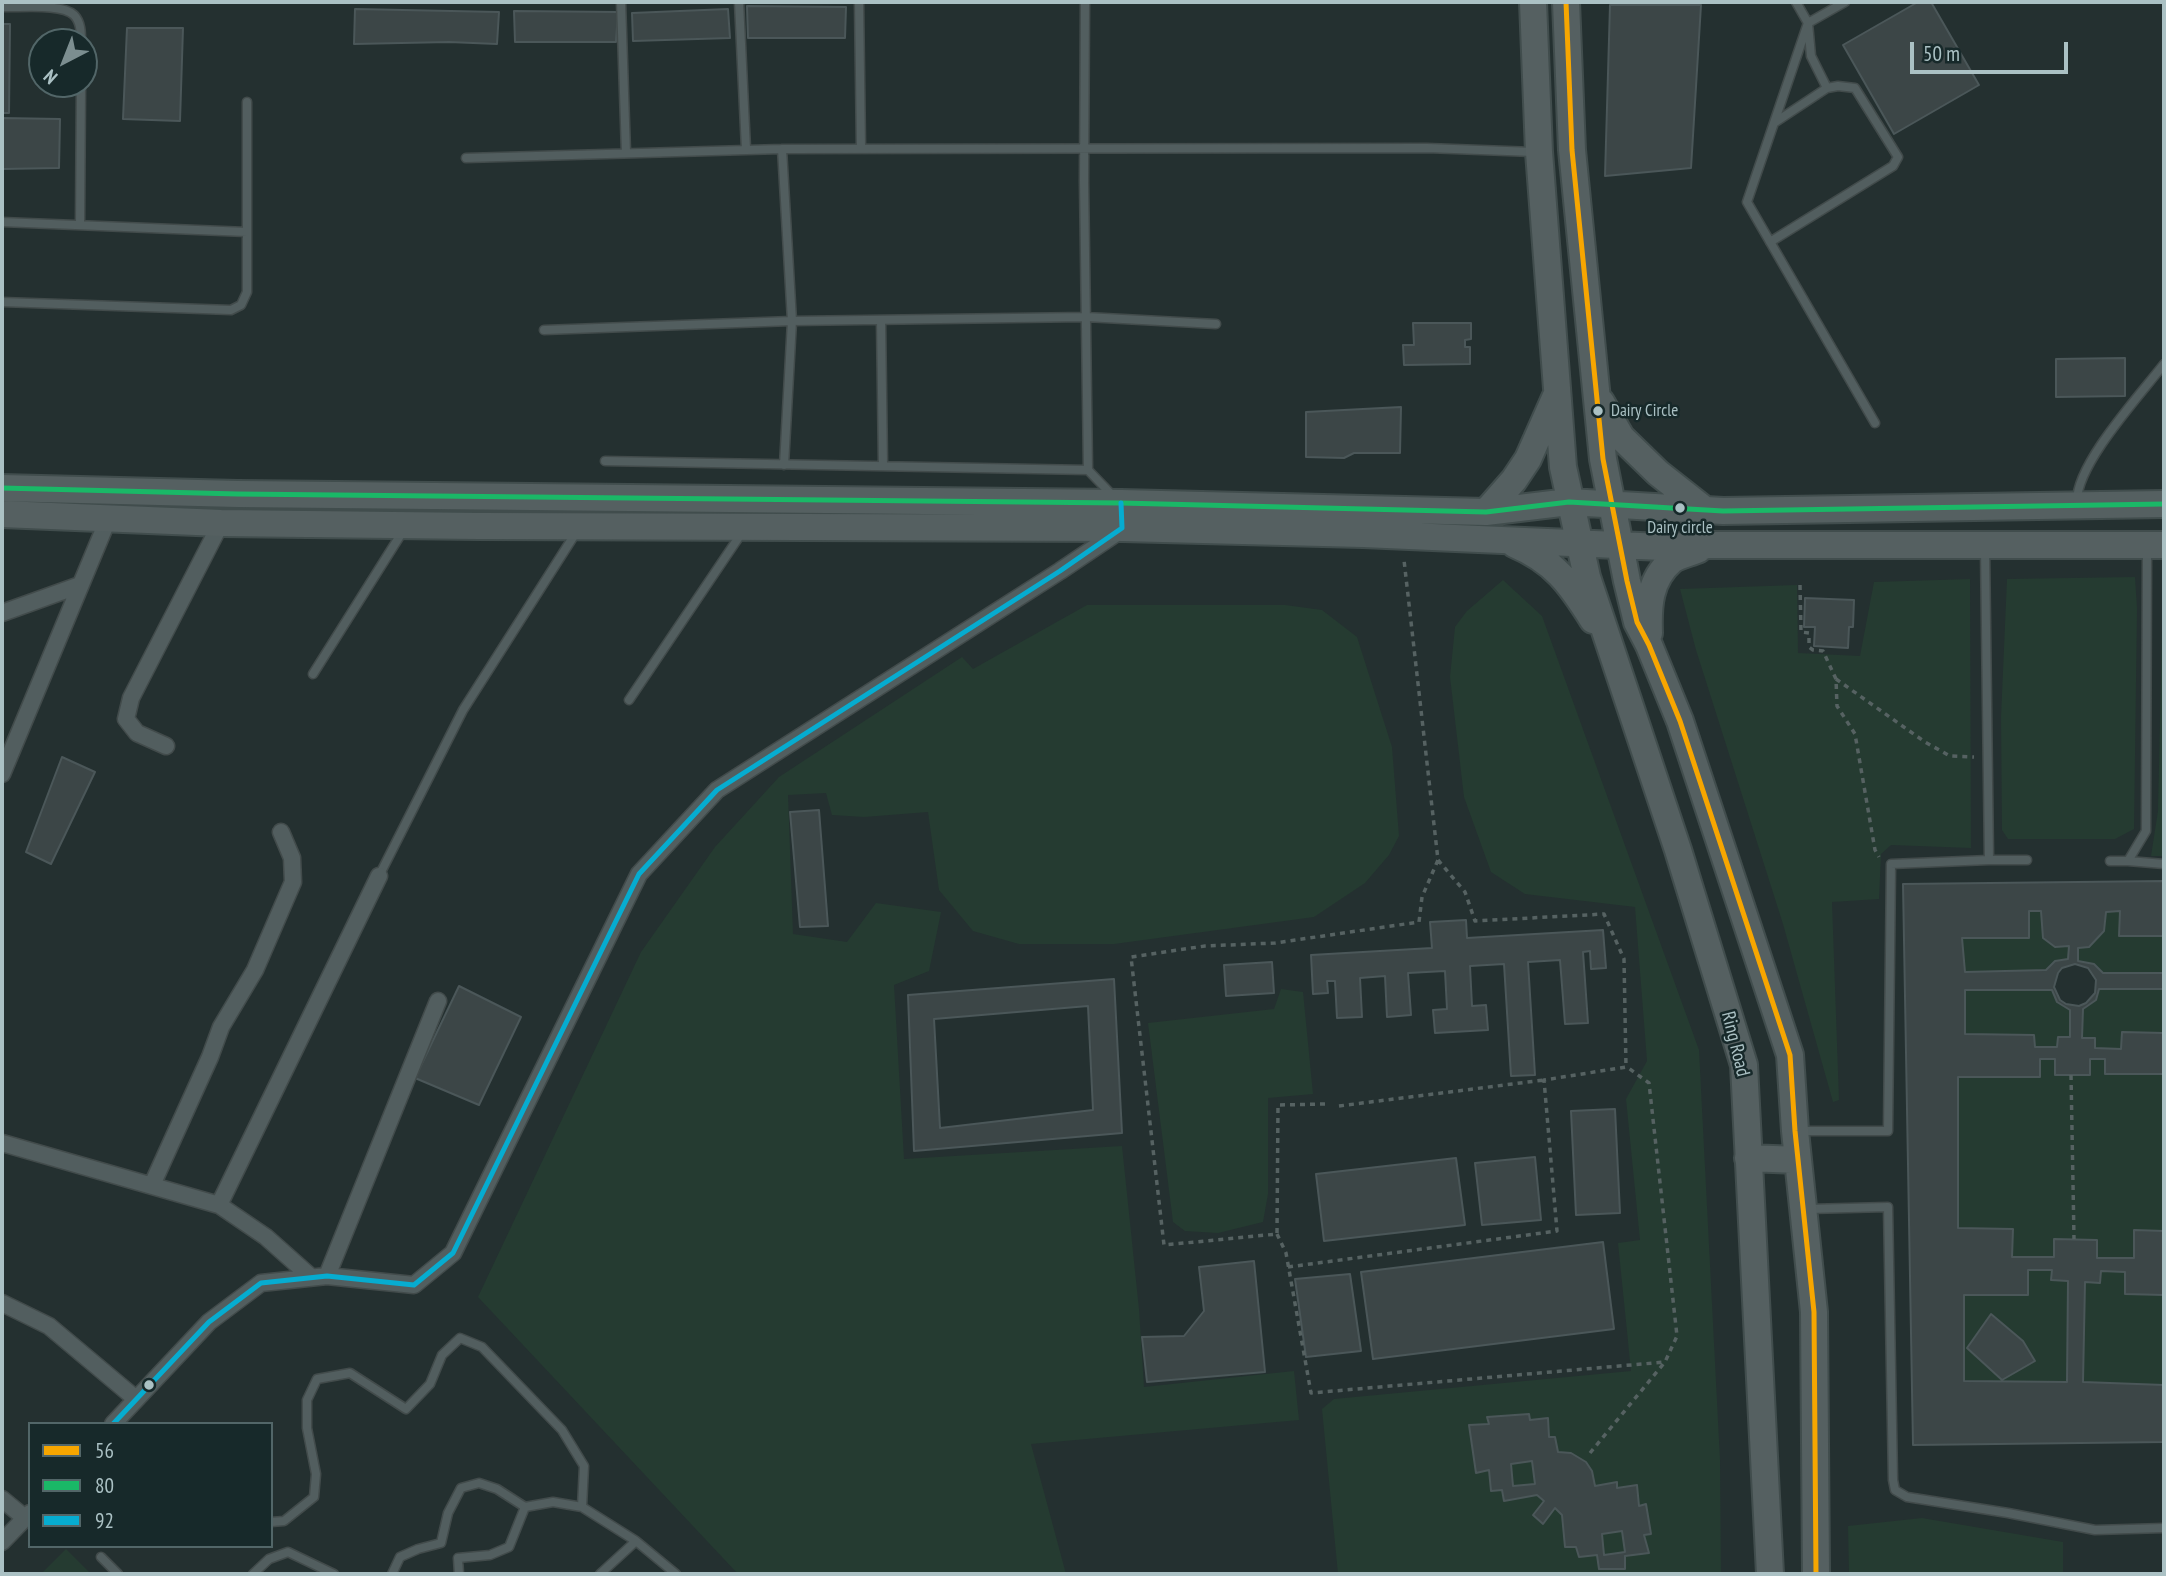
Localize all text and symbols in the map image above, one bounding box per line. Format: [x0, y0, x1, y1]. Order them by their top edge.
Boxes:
north arrow [28, 28, 98, 98]
scale bar [1914, 28, 2072, 72]
text: 50 m [1923, 40, 1960, 67]
text: N [38, 65, 62, 89]
place label: Dairy Circle [1611, 401, 1678, 421]
marker: Dairy Circle [1591, 404, 1605, 418]
marker: Dairy circle [1673, 501, 1687, 515]
place label: Dairy circle [1647, 518, 1713, 538]
street label: Ring Road [1716, 1009, 1754, 1079]
unlabelled marker [142, 1378, 156, 1392]
legend [28, 1422, 273, 1548]
text: 56 [95, 1437, 114, 1464]
text: 80 [95, 1472, 114, 1499]
text: 92 [95, 1507, 114, 1534]

